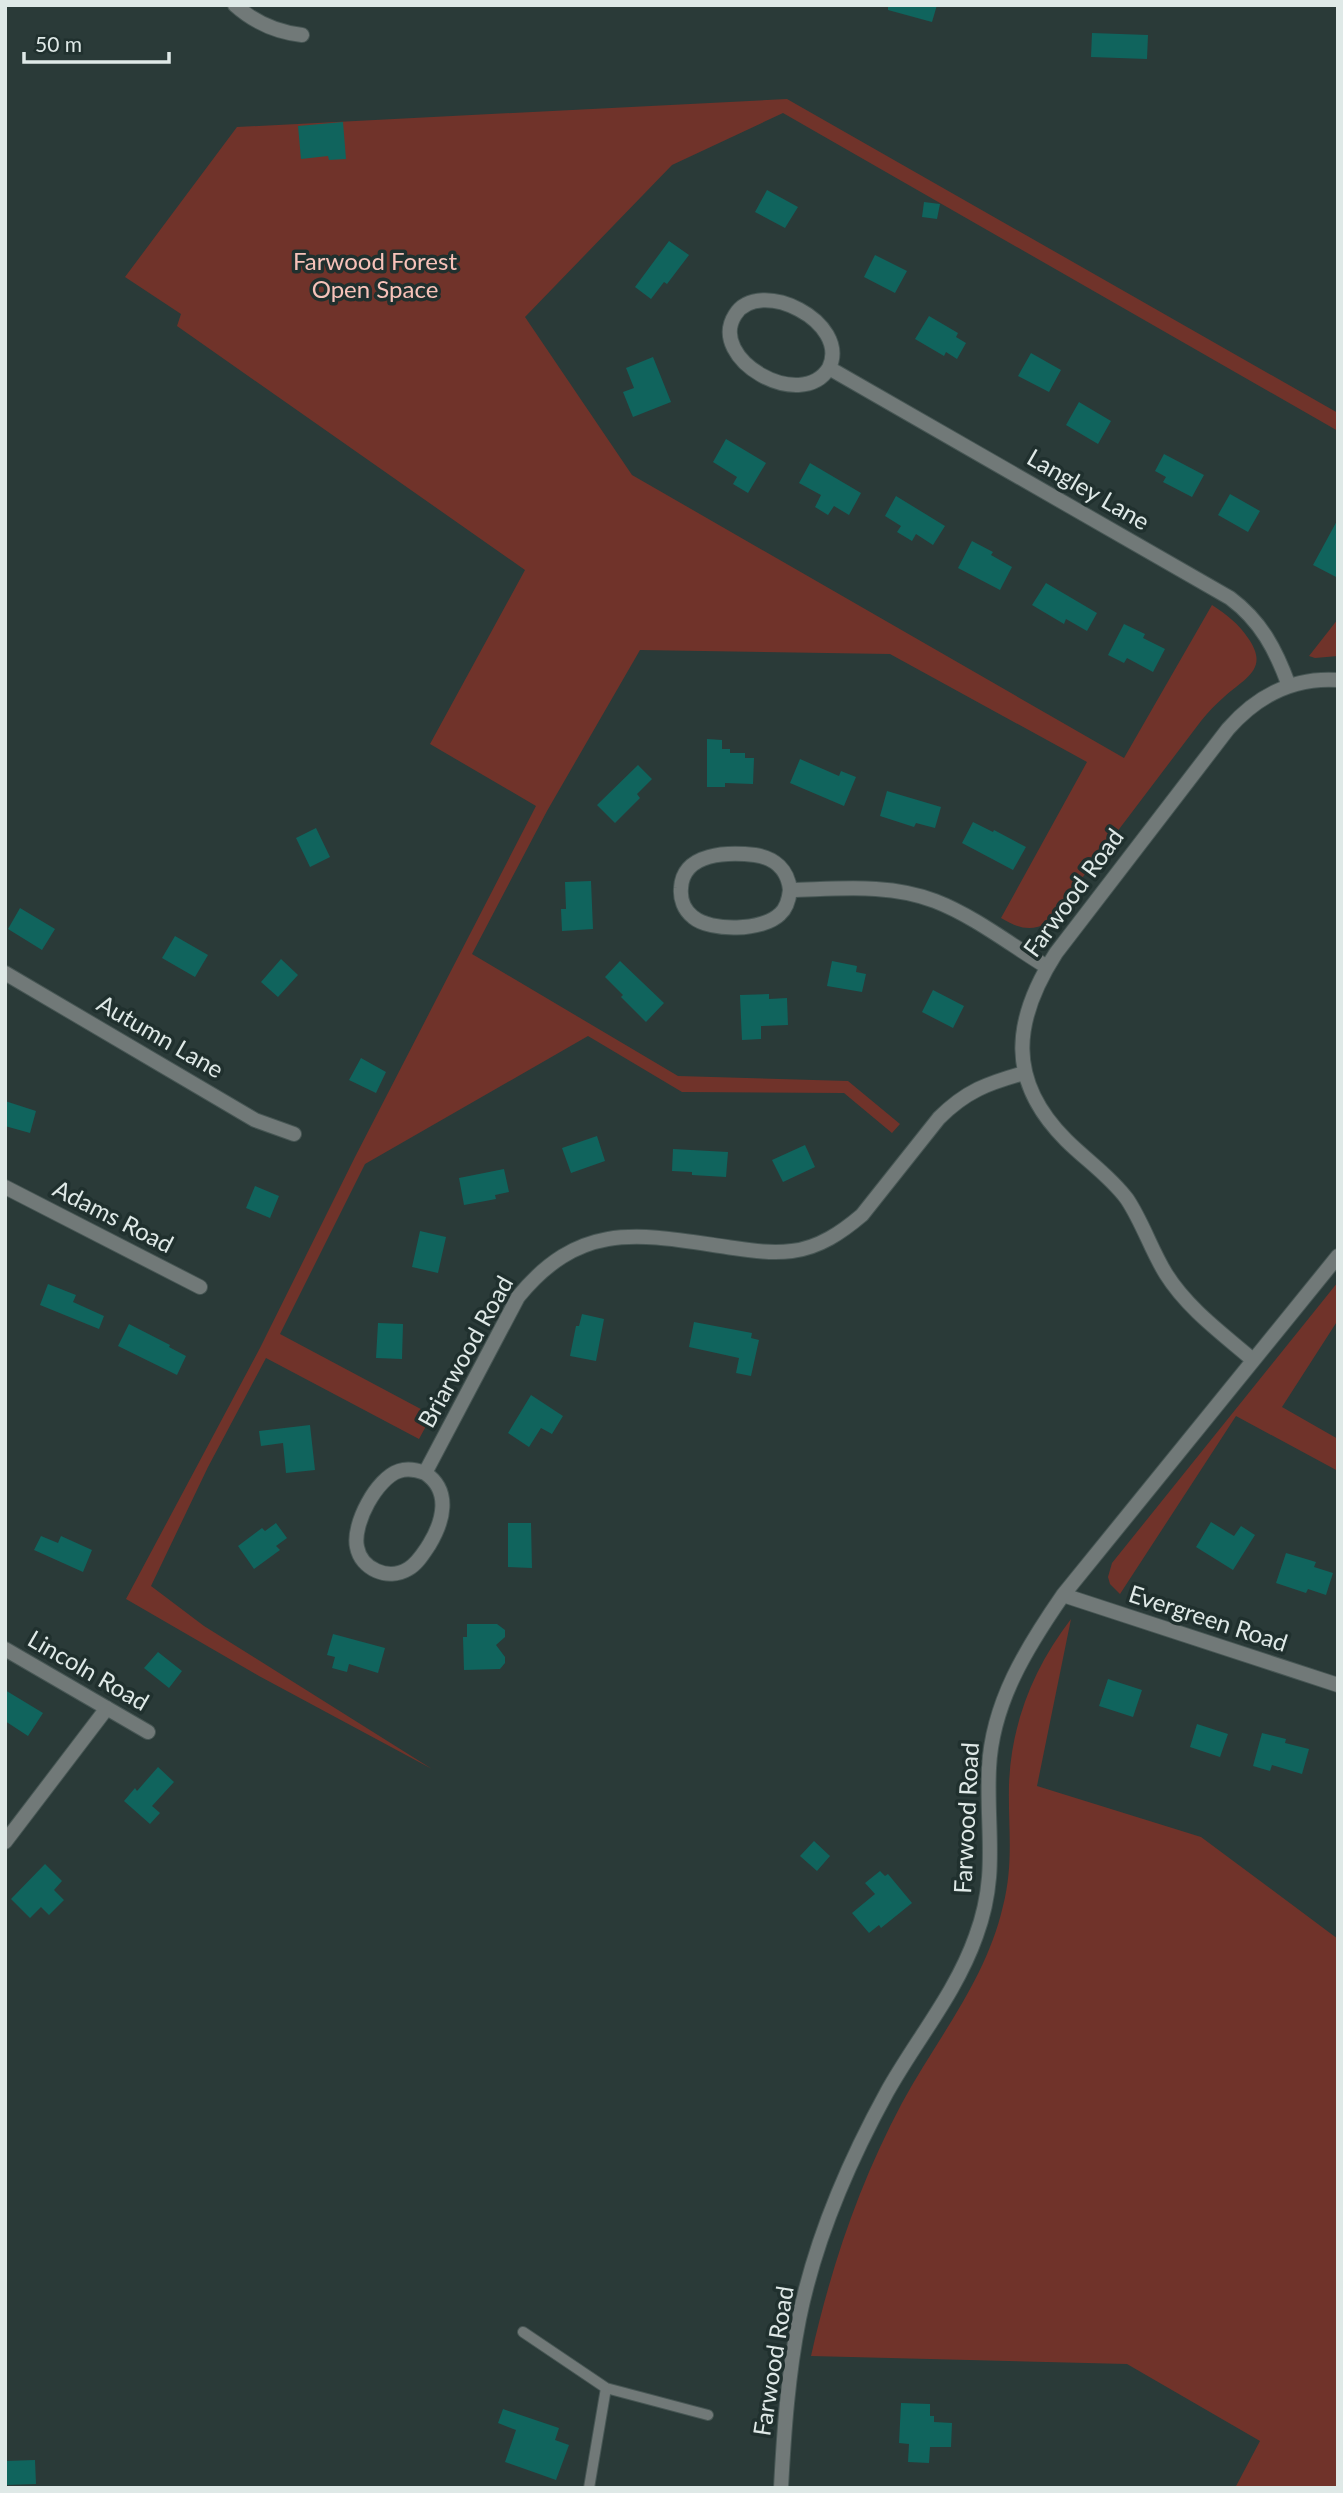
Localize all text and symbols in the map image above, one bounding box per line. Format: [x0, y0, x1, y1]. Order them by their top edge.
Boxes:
scale bar [24, 21, 170, 65]
text: 50 m [35, 31, 82, 56]
park label: Farwood Forest Open Space [293, 246, 457, 303]
street label: Langley Lane [1022, 442, 1155, 535]
street label: Farwood Road [1017, 822, 1129, 962]
street label: Autumn Lane [92, 988, 229, 1083]
street label: Adams Road [49, 1173, 179, 1258]
street label: Briarwood Road [411, 1270, 518, 1432]
street label: Evergreen Road [1125, 1578, 1292, 1657]
street label: Lincoln Road [23, 1623, 154, 1716]
street label: Farwood Road [947, 1742, 984, 1894]
street label: Farwood Road [746, 2284, 799, 2438]

